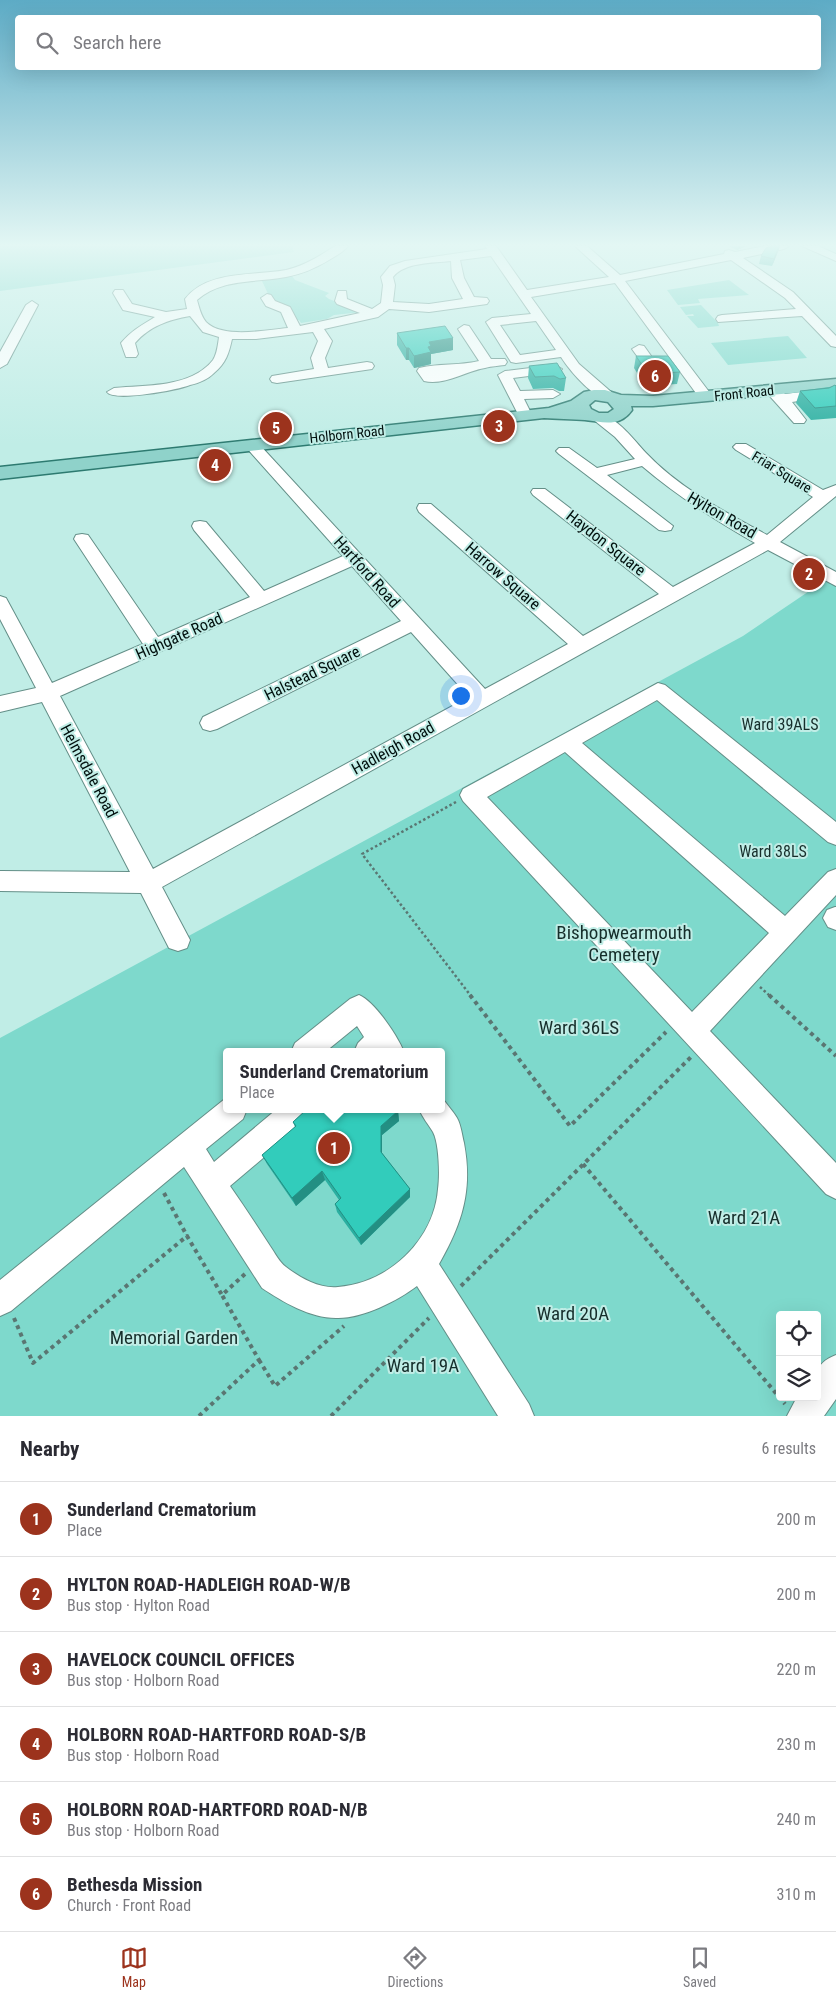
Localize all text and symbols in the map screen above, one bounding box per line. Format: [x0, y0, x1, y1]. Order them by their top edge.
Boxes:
search box [15, 15, 821, 70]
icon: search [33, 29, 61, 57]
text: Search here [73, 31, 161, 54]
pin: 6 [639, 357, 671, 395]
street label: Front Road [713, 382, 775, 404]
pin: 3 [483, 407, 515, 445]
pin: 5 [260, 409, 292, 447]
street label: Holborn Road [309, 422, 385, 446]
pin: 4 [199, 446, 231, 484]
street label: Friar Square [749, 448, 815, 496]
street label: Hylton Road [684, 488, 760, 542]
street label: Haydon Square [563, 506, 649, 580]
street label: Hartford Road [330, 533, 404, 611]
street label: Harrow Square [462, 538, 544, 614]
pin: 2 [793, 555, 825, 593]
street label: Highgate Road [133, 608, 225, 664]
street label: Halstead Square [261, 642, 363, 704]
your location [448, 683, 474, 709]
park label: Ward 39ALS [742, 715, 818, 734]
street label: Hadleigh Road [348, 717, 438, 779]
street label: Helmsdale Road [56, 721, 122, 821]
park label: Ward 38LS [739, 842, 807, 861]
park label: Bishopwearmouth Cemetery [556, 921, 692, 966]
park label: Ward 36LS [539, 1016, 619, 1039]
popup [223, 1048, 445, 1113]
text: Sunderland Crematorium [239, 1060, 429, 1083]
text: Place [239, 1083, 274, 1102]
pin: 1 [318, 1129, 350, 1167]
park label: Ward 21A [708, 1206, 780, 1229]
park label: Ward 20A [537, 1302, 609, 1325]
map controls [776, 1311, 821, 1401]
button: locate [776, 1311, 821, 1356]
park label: Memorial Garden [110, 1326, 238, 1349]
park label: Ward 19A [387, 1354, 459, 1377]
button: layers [776, 1356, 821, 1401]
text: Nearby [20, 1437, 79, 1461]
text: 6 results [761, 1439, 816, 1458]
text: Sunderland Crematorium [67, 1498, 256, 1521]
text: 1 [32, 1510, 40, 1529]
text: 200 m [777, 1510, 816, 1529]
text: Place [67, 1521, 102, 1540]
text: HYLTON ROAD-HADLEIGH ROAD-W/B [67, 1573, 351, 1596]
text: 2 [32, 1585, 40, 1604]
text: 200 m [777, 1585, 816, 1604]
text: Bus stop · Hylton Road [67, 1596, 210, 1615]
text: HAVELOCK COUNCIL OFFICES [67, 1648, 295, 1671]
text: 3 [32, 1660, 40, 1679]
text: 220 m [777, 1660, 816, 1679]
text: Bus stop · Holborn Road [67, 1671, 219, 1690]
text: HOLBORN ROAD-HARTFORD ROAD-S/B [67, 1723, 366, 1746]
text: 4 [32, 1735, 40, 1754]
text: 230 m [777, 1735, 816, 1754]
text: Bus stop · Holborn Road [67, 1746, 219, 1765]
text: HOLBORN ROAD-HARTFORD ROAD-N/B [67, 1798, 368, 1821]
text: 5 [32, 1810, 40, 1829]
text: 240 m [777, 1810, 816, 1829]
text: Bus stop · Holborn Road [67, 1821, 219, 1840]
text: Bethesda Mission [67, 1873, 202, 1896]
text: 6 [32, 1885, 40, 1904]
text: 310 m [777, 1885, 816, 1904]
text: Church · Front Road [67, 1896, 191, 1915]
tab: Map [120, 1944, 148, 1990]
tab: Directions [387, 1944, 443, 1990]
tab: Saved [683, 1944, 716, 1990]

